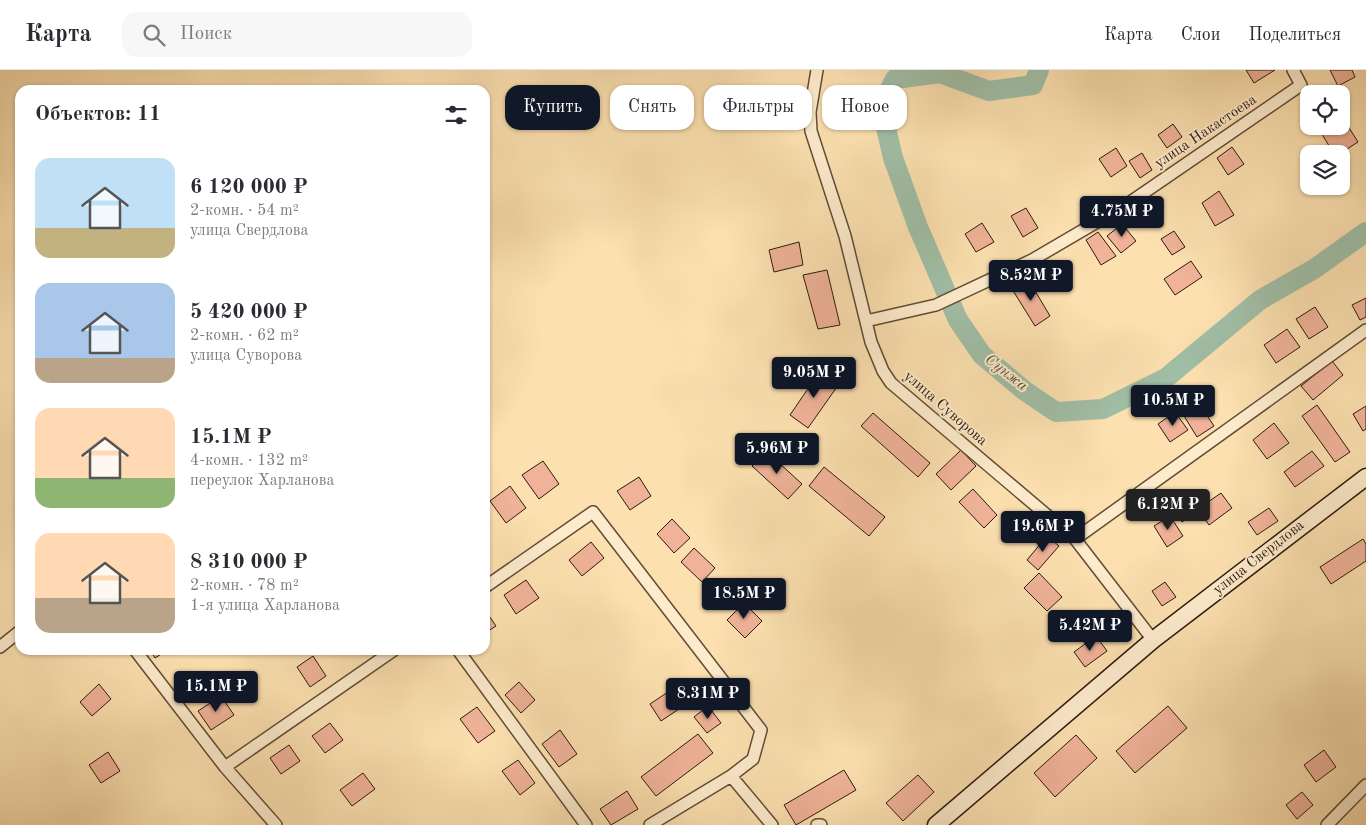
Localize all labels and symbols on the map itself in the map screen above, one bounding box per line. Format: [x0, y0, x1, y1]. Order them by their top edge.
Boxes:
street label: улица Накастоева [1152, 92, 1260, 172]
pin: 4.75M ₽ [1076, 196, 1168, 238]
pin: 8.52M ₽ [985, 260, 1077, 302]
water label: Сунжа [982, 351, 1031, 395]
pin: 9.05M ₽ [768, 356, 860, 399]
street label: улица Суворова [900, 369, 990, 450]
pin: 10.5M ₽ [1127, 384, 1219, 427]
pin: 5.96M ₽ [731, 432, 823, 475]
pin: 6.12M ₽ [1122, 488, 1214, 531]
pin: 19.6M ₽ [997, 510, 1089, 553]
street label: улица Свердлова [1211, 518, 1308, 598]
pin: 18.5M ₽ [698, 578, 790, 620]
pin: 5.42M ₽ [1044, 610, 1136, 652]
pin: 15.1M ₽ [170, 670, 262, 713]
pin: 8.31M ₽ [662, 678, 754, 720]

